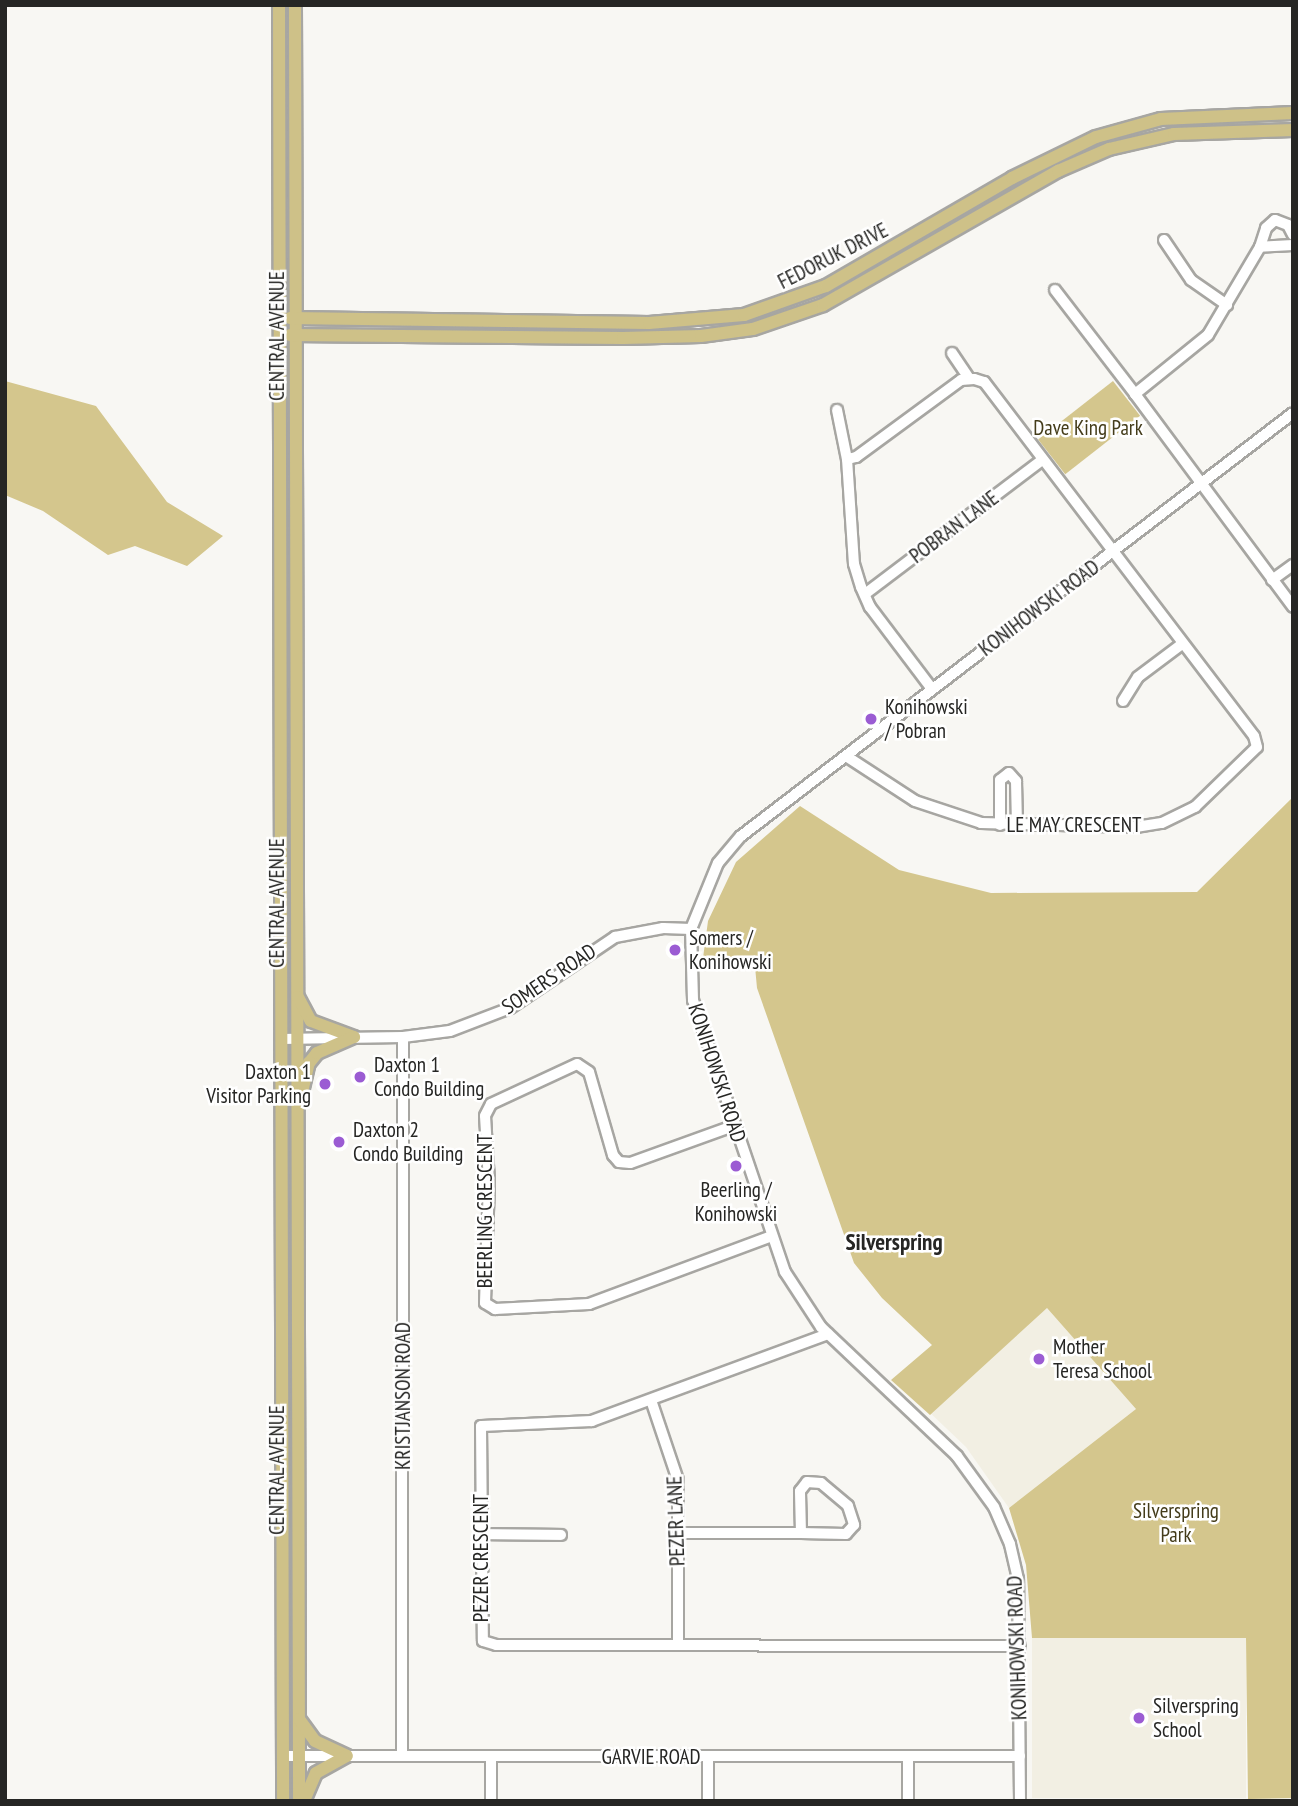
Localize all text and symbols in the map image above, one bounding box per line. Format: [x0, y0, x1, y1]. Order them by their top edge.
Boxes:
street label: FEDORUK DRIVE [773, 217, 893, 295]
street label: CENTRAL AVENUE [264, 270, 290, 402]
park label: Dave King Park [1033, 415, 1143, 441]
street label: POBRAN LANE [904, 485, 1004, 569]
street label: KONIHOWSKI ROAD [974, 554, 1104, 662]
place label: Konihowski / Pobran [885, 694, 968, 744]
marker: Konihowski / Pobran [863, 711, 879, 727]
street label: LE MAY CRESCENT [1006, 812, 1142, 838]
street label: CENTRAL AVENUE [264, 837, 290, 969]
place label: Somers / Konihowski [689, 925, 772, 975]
street label: SOMERS ROAD [497, 938, 601, 1020]
marker: Somers / Konihowski [667, 942, 683, 958]
street label: KONIHOWSKI ROAD [683, 1000, 751, 1146]
place label: Daxton 1 Condo Building [374, 1052, 484, 1102]
place label: Daxton 1 Visitor Parking [206, 1059, 311, 1109]
marker: Daxton 1 Condo Building [352, 1069, 368, 1085]
marker: Daxton 1 Visitor Parking [317, 1076, 333, 1092]
place label: Daxton 2 Condo Building [353, 1117, 463, 1167]
marker: Daxton 2 Condo Building [331, 1134, 347, 1150]
street label: BEERLING CRESCENT [472, 1134, 498, 1288]
marker: Beerling / Konihowski [728, 1158, 744, 1174]
place label: Beerling / Konihowski [695, 1177, 777, 1227]
district label: Silverspring [845, 1228, 943, 1256]
street label: KRISTJANSON ROAD [390, 1322, 416, 1470]
place label: Mother Teresa School [1053, 1334, 1152, 1384]
marker: Mother Teresa School [1031, 1351, 1047, 1367]
street label: CENTRAL AVENUE [264, 1404, 290, 1536]
street label: PEZER LANE [662, 1475, 690, 1567]
street label: PEZER CRESCENT [468, 1494, 494, 1622]
park label: Silverspring Park [1133, 1498, 1219, 1548]
street label: KONIHOWSKI ROAD [1002, 1575, 1032, 1721]
place label: Silverspring School [1153, 1693, 1239, 1743]
marker: Silverspring School [1131, 1710, 1147, 1726]
street label: GARVIE ROAD [601, 1744, 701, 1770]

